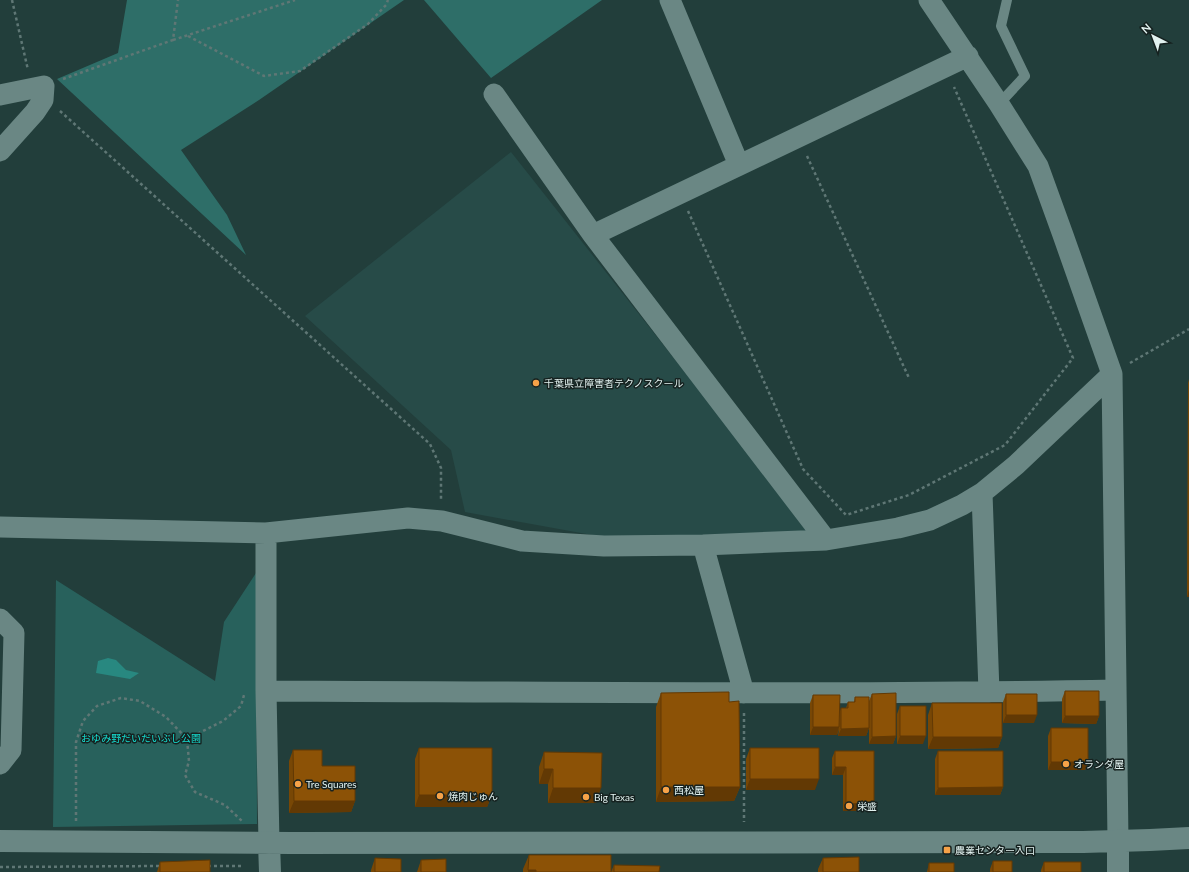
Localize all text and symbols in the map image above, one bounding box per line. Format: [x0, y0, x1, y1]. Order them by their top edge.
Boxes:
north arrow [1133, 16, 1173, 56]
text: N [1138, 21, 1153, 36]
place label: 千葉県立障害者テクノスクール [544, 377, 683, 389]
marker: 千葉県立障害者テクノスクール [531, 378, 541, 388]
park label: おゆみ野だいだいぶし公園 [81, 732, 201, 744]
place label: オランダ屋 [1074, 758, 1124, 770]
marker: オランダ屋 [1061, 759, 1071, 769]
place label: Tre Squares [306, 778, 357, 790]
marker: Tre Squares [293, 779, 303, 789]
place label: 西松屋 [674, 784, 704, 796]
marker: 西松屋 [661, 785, 671, 795]
place label: 焼肉じゅん [448, 790, 498, 802]
marker: 焼肉じゅん [435, 791, 445, 801]
place label: Big Texas [594, 791, 634, 803]
marker: Big Texas [581, 792, 591, 802]
place label: 栄盛 [857, 800, 877, 812]
marker: 栄盛 [844, 801, 854, 811]
place label: 農業センター入口 [955, 844, 1035, 856]
marker: 農業センター入口 [942, 845, 952, 855]

